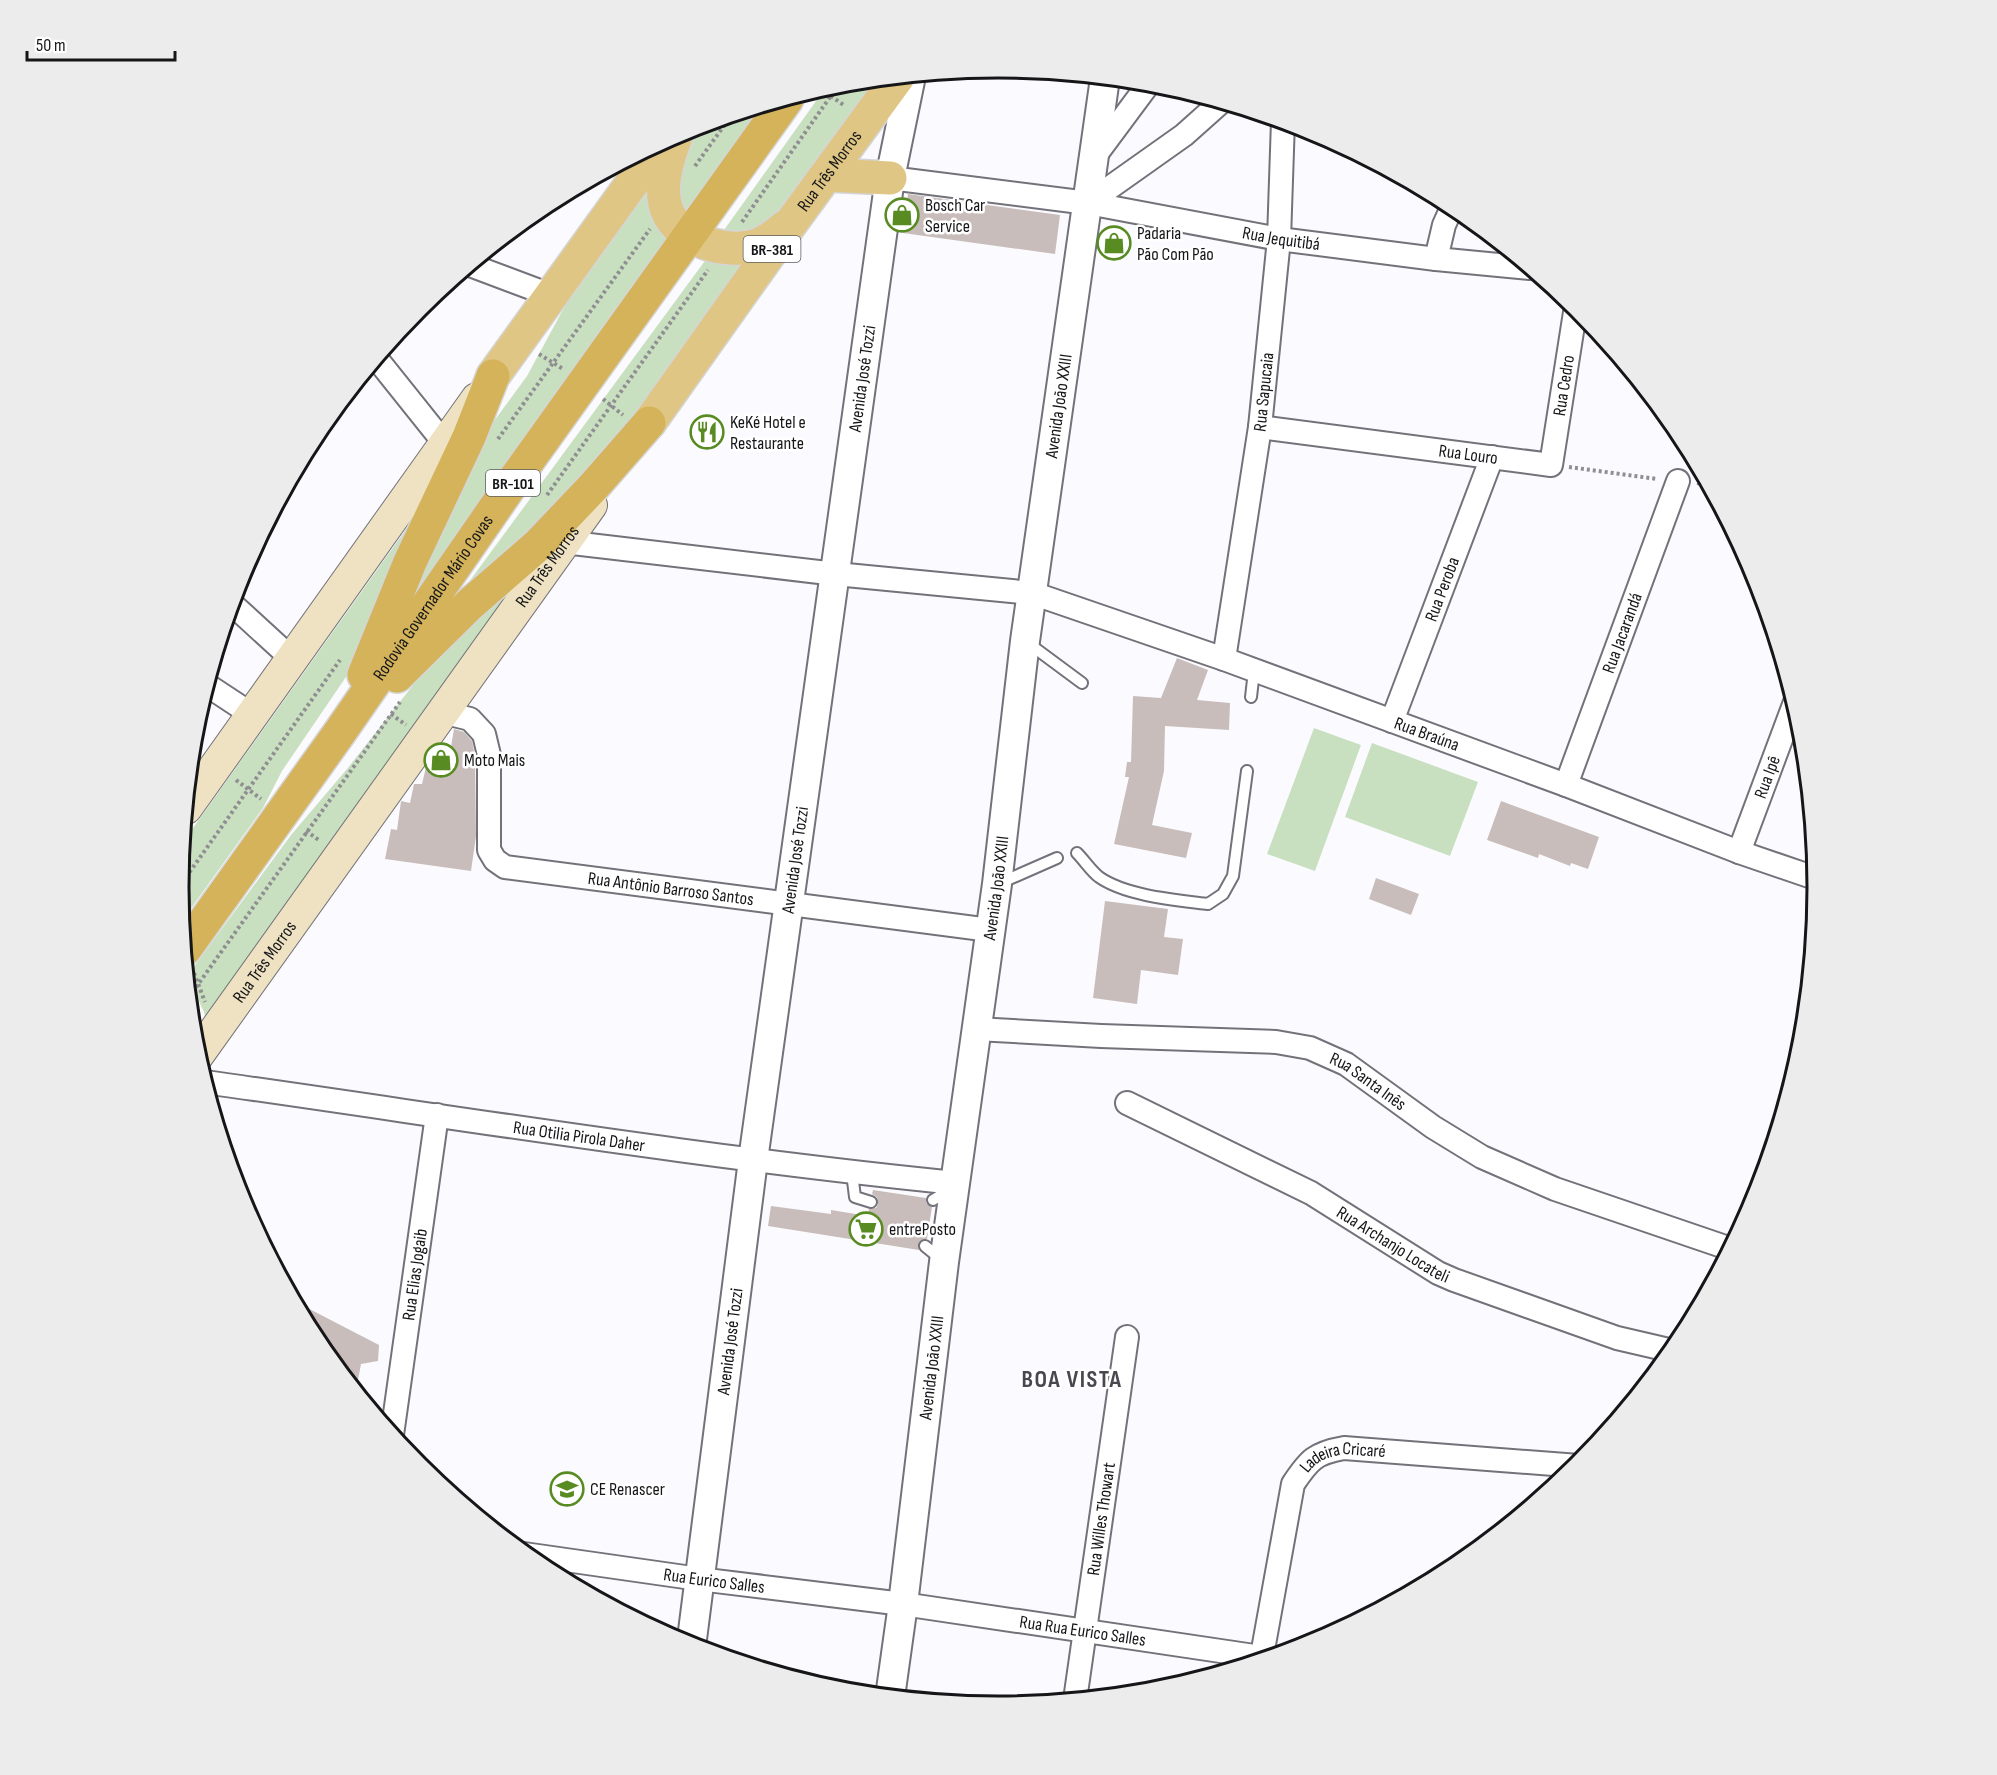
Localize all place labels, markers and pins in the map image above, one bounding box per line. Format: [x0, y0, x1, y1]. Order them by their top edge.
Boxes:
place label: Bosch Car Service [925, 195, 985, 237]
shop icon: Bosch Car Service [884, 197, 920, 233]
place label: Padaria Pão Com Pão [1137, 223, 1214, 265]
shop icon: Padaria Pão Com Pão [1096, 225, 1132, 261]
place label: KeKé Hotel e Restaurante [730, 412, 806, 454]
restaurant icon: KeKé Hotel e Restaurante [689, 414, 725, 450]
shop icon: Moto Mais [423, 742, 459, 778]
place label: Moto Mais [464, 750, 525, 771]
supermarket icon: entrePosto [848, 1211, 884, 1247]
place label: entrePosto [889, 1219, 956, 1240]
school or university icon: CE Renascer [549, 1471, 585, 1507]
place label: CE Renascer [590, 1479, 665, 1500]

